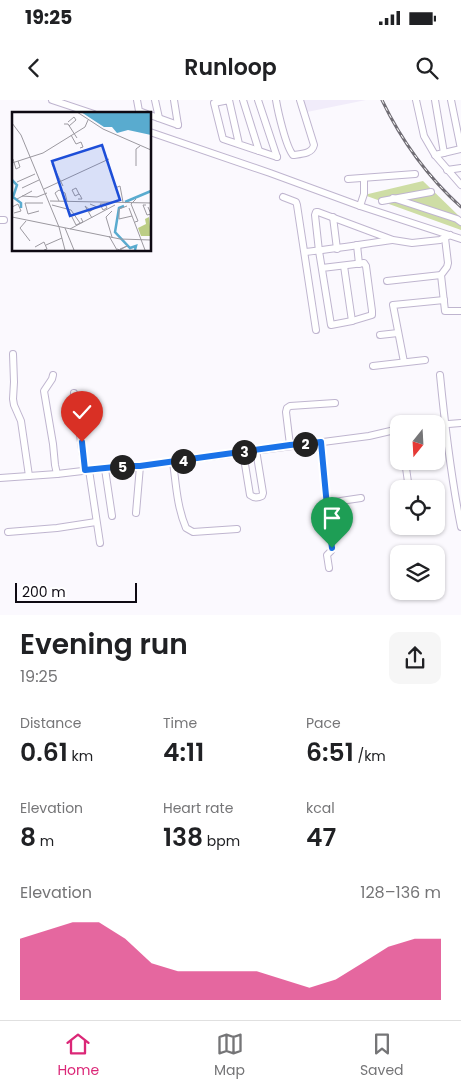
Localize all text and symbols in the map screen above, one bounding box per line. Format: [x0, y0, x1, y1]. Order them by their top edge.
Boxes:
text: 19:25 [25, 4, 72, 31]
text: Runloop [184, 52, 277, 83]
icon: back [20, 54, 48, 82]
icon: search [413, 54, 441, 82]
inset map [12, 112, 151, 251]
pin [61, 391, 103, 442]
icon: check [68, 398, 96, 426]
north arrow [390, 415, 445, 470]
map controls [390, 415, 445, 600]
pin: 2 [292, 432, 318, 456]
text: 2 [302, 434, 310, 454]
pin: 3 [232, 440, 256, 464]
text: 3 [240, 442, 249, 462]
pin: 4 [170, 448, 196, 474]
text: 4 [179, 451, 188, 471]
pin: 5 [110, 454, 134, 480]
text: 5 [118, 457, 127, 477]
button: locate [390, 480, 445, 535]
pin [311, 497, 353, 548]
icon: arrive [318, 504, 346, 532]
button: layers [390, 545, 445, 600]
scale bar [15, 580, 138, 603]
text: 200 m [22, 582, 66, 602]
text: Evening run [20, 625, 188, 664]
button: share [389, 632, 441, 684]
text: 19:25 [20, 665, 58, 688]
text: Distance [20, 713, 81, 733]
text: Time [163, 713, 197, 733]
text: Pace [306, 713, 341, 733]
text: 0.61 [20, 735, 68, 770]
text: 4:11 [163, 735, 204, 770]
text: 6:51 [306, 735, 354, 770]
text: km [68, 746, 93, 766]
text: /km [354, 746, 386, 766]
text: Elevation [20, 798, 83, 818]
text: Heart rate [163, 798, 233, 818]
text: kcal [306, 798, 335, 818]
text: 8 [20, 820, 36, 855]
text: 138 [163, 820, 203, 855]
text: 47 [306, 820, 336, 855]
text: m [36, 831, 54, 851]
text: bpm [203, 831, 240, 851]
text: Elevation [20, 881, 92, 904]
text: 128–136 m [360, 881, 441, 904]
tab: Home [57, 1030, 99, 1081]
tab: Map [214, 1030, 245, 1081]
tab: Saved [360, 1030, 404, 1081]

